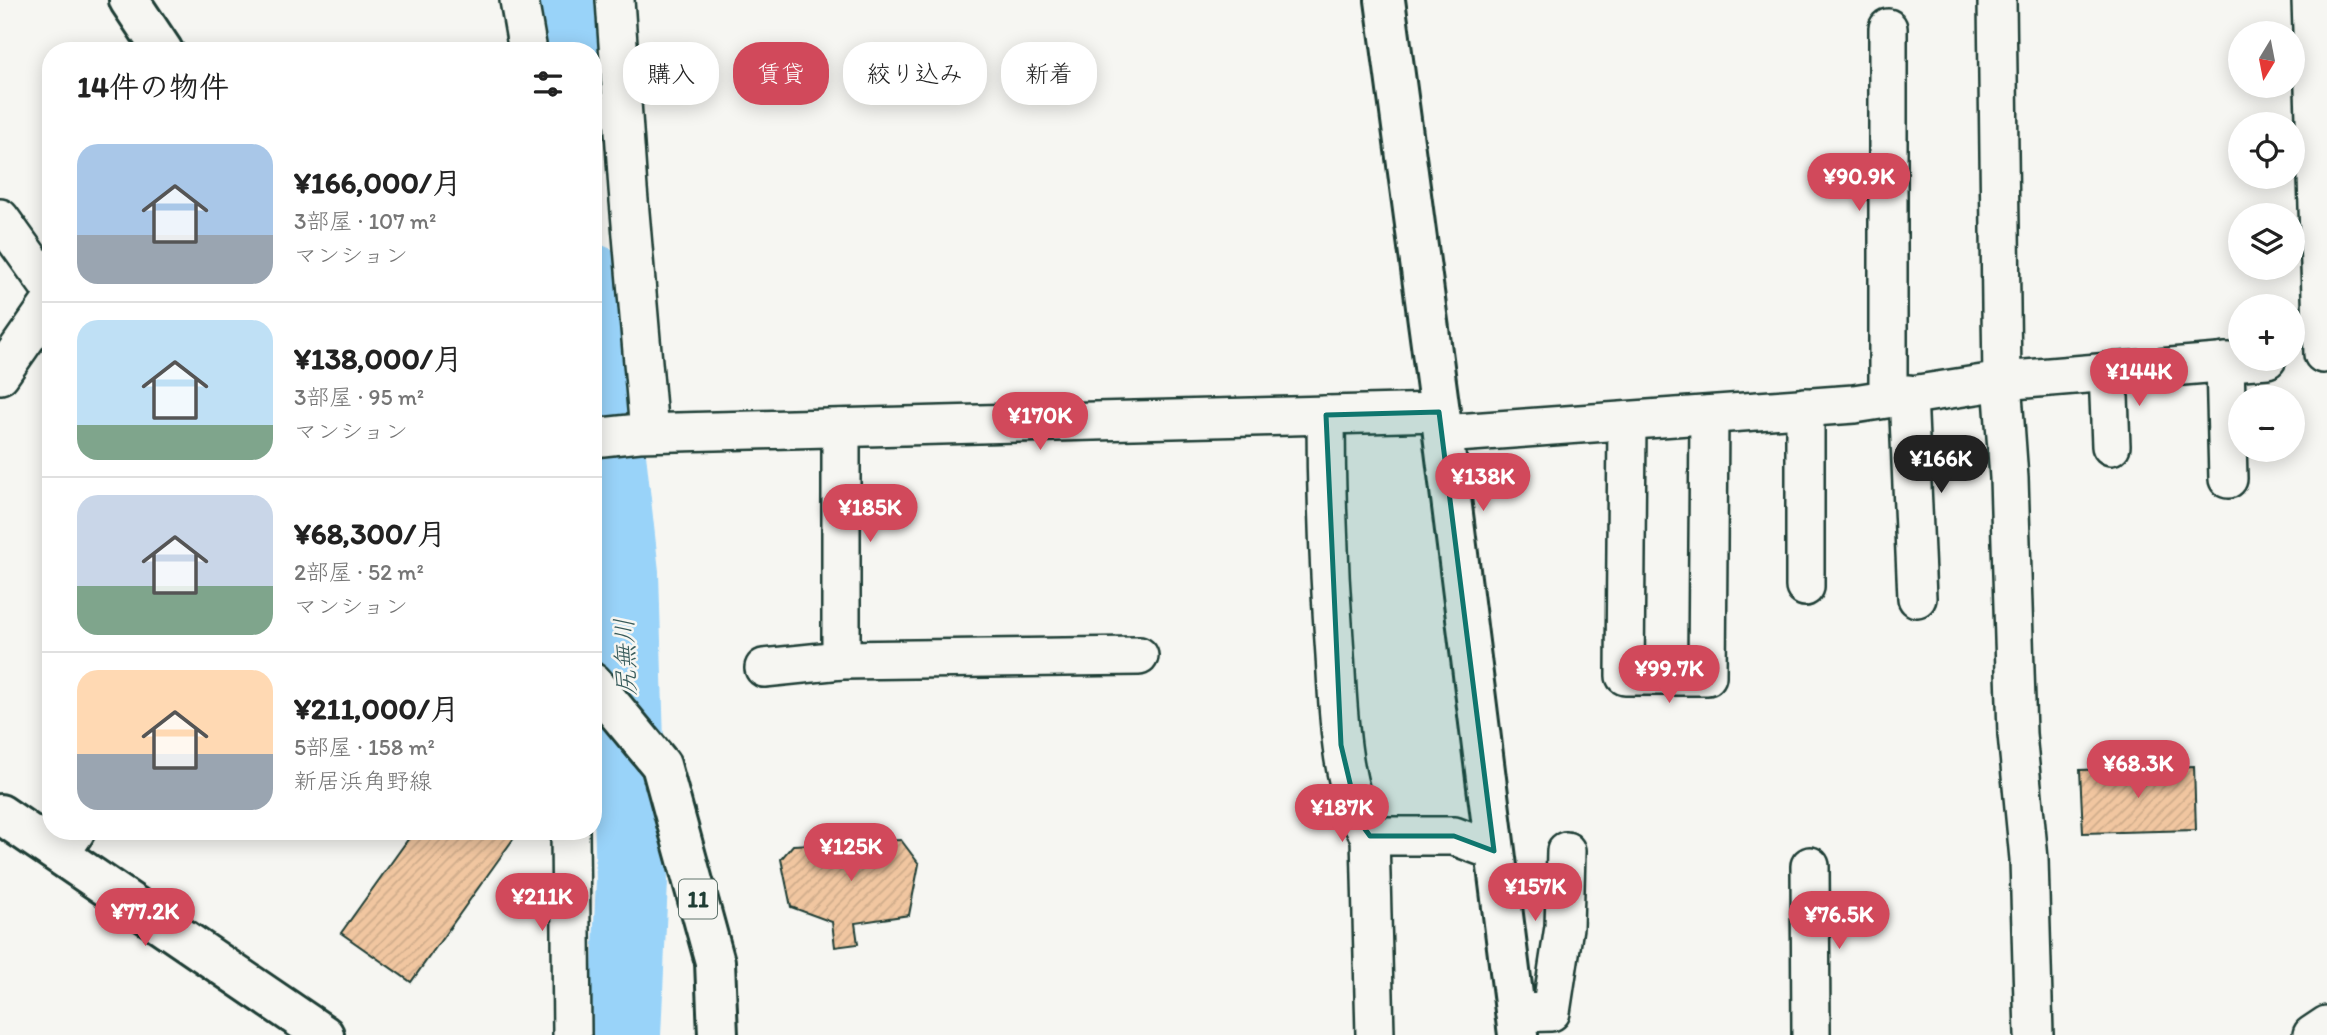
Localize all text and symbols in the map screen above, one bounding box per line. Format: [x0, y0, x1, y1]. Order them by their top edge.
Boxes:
north arrow [2228, 21, 2305, 98]
map controls [2228, 21, 2305, 462]
chip: 購入 [623, 42, 719, 105]
chip: 賃貸 [733, 42, 829, 105]
chip: 絞り込み [843, 42, 987, 105]
chip: 新着 [1001, 42, 1097, 105]
icon: filters [529, 65, 567, 103]
text: 14件の物件 [77, 68, 229, 105]
button: locate [2228, 112, 2305, 189]
pin: ¥90.9K [1802, 154, 1916, 213]
text: ¥90.9K [1823, 162, 1895, 190]
text: ¥166,000/月 [294, 164, 462, 201]
icon: home [133, 172, 217, 256]
button: layers [2228, 203, 2305, 280]
text: 3部屋 · 107 m² [294, 207, 436, 235]
text: マンション [294, 241, 408, 269]
button: + [2228, 294, 2305, 371]
text: ¥138,000/月 [294, 340, 463, 377]
icon: home [133, 348, 217, 432]
pin: ¥144K [2090, 348, 2188, 408]
text: ¥144K [2106, 357, 2172, 385]
text: 3部屋 · 95 m² [294, 383, 424, 411]
button: − [2228, 385, 2305, 462]
pin: ¥170K [991, 392, 1089, 452]
text: ¥170K [1008, 401, 1072, 429]
text: マンション [294, 417, 408, 445]
pin: ¥166K [1892, 435, 1990, 495]
text: ¥166K [1910, 444, 1972, 472]
pin: ¥138K [1434, 454, 1532, 513]
text: ¥138K [1451, 462, 1515, 490]
pin: ¥185K [821, 484, 919, 544]
text: ¥185K [839, 493, 901, 521]
text: ¥68,300/月 [294, 515, 446, 552]
icon: home [133, 523, 217, 607]
text: 2部屋 · 52 m² [294, 558, 424, 586]
text: マンション [294, 592, 408, 620]
water label: 尻無川 [608, 617, 642, 697]
pin: ¥99.7K [1612, 646, 1726, 705]
text: ¥99.7K [1635, 654, 1703, 682]
text: ¥211,000/月 [294, 690, 460, 727]
icon: home [133, 698, 217, 782]
text: 5部屋 · 158 m² [294, 733, 435, 761]
pin: ¥68.3K [2081, 740, 2195, 800]
text: ¥68.3K [2103, 749, 2173, 777]
text: 新居浜角野線 [294, 767, 432, 795]
pin: ¥187K [1293, 784, 1391, 844]
text: ¥187K [1311, 793, 1373, 821]
pin: ¥125K [802, 824, 900, 883]
text: ¥125K [820, 832, 882, 860]
pin: ¥157K [1486, 864, 1584, 923]
text: ¥157K [1504, 872, 1566, 900]
pin: ¥211K [493, 874, 591, 933]
road number: 11 [679, 879, 717, 918]
text: ¥211K [511, 882, 573, 910]
pin: ¥77.2K [88, 888, 202, 948]
pin: ¥76.5K [1782, 892, 1896, 951]
text: ¥77.2K [111, 897, 179, 925]
text: ¥76.5K [1805, 900, 1873, 928]

